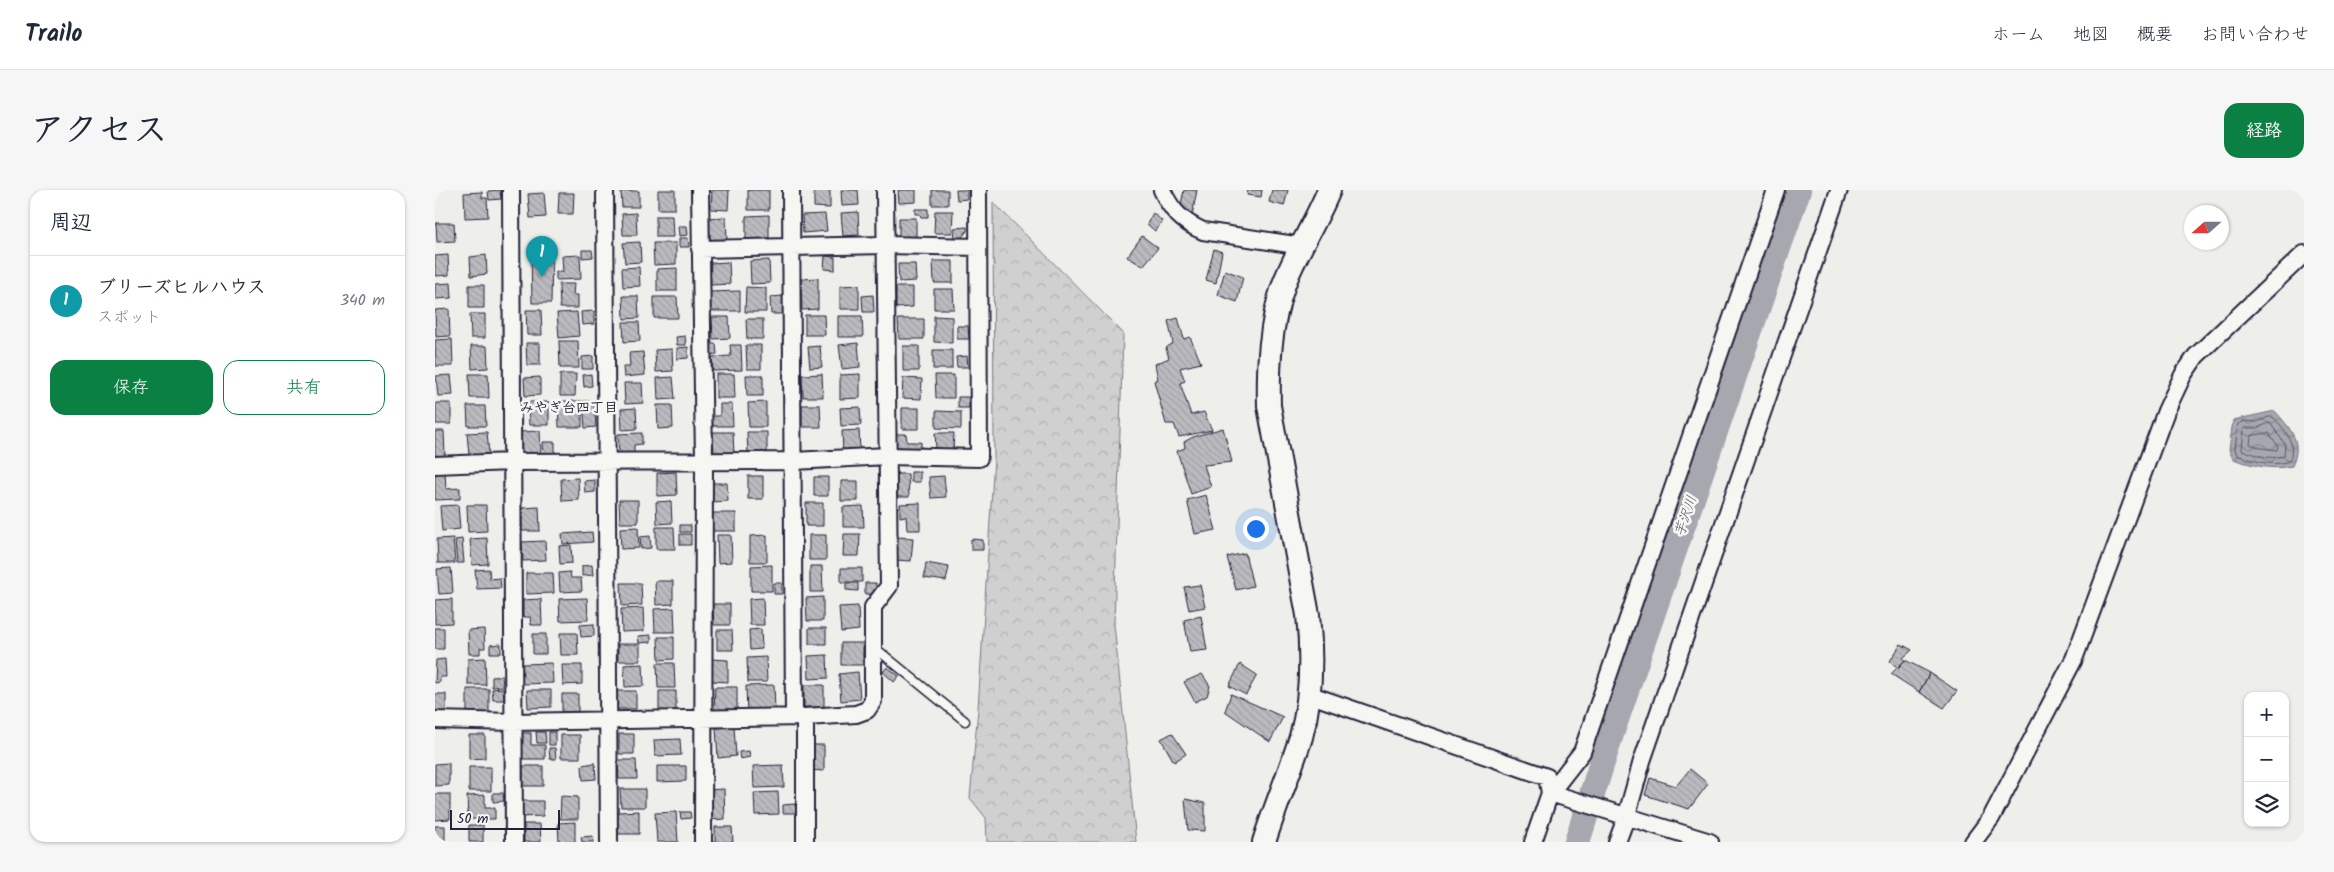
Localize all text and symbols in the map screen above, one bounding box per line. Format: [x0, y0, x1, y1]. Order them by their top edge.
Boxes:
text: Trailo [25, 15, 83, 54]
text: ホーム [1992, 21, 2045, 50]
text: 地図 [2073, 21, 2109, 50]
text: 概要 [2137, 21, 2173, 50]
text: お問い合わせ [2201, 21, 2309, 50]
button: 経路 [2224, 103, 2304, 158]
text: アクセス [30, 104, 168, 160]
north arrow [2184, 205, 2229, 250]
text: 周辺 [50, 207, 92, 240]
pin: 1 [526, 236, 558, 277]
text: ブリーズヒルハウス [97, 273, 266, 303]
text: 1 [64, 288, 68, 313]
text: 340 m [340, 288, 385, 313]
text: スポット [97, 305, 161, 330]
button: 保存 [50, 360, 213, 415]
button: 共有 [223, 360, 385, 415]
district label: みやぎ台四丁目 [520, 397, 618, 419]
water label: 芋沢川 [1669, 493, 1703, 539]
your location [1243, 516, 1269, 542]
map controls [2244, 692, 2289, 827]
button: + [2244, 692, 2289, 737]
button: − [2244, 737, 2289, 782]
button: layers [2244, 782, 2289, 827]
scale bar [450, 807, 560, 830]
text: 50 m [457, 808, 488, 830]

